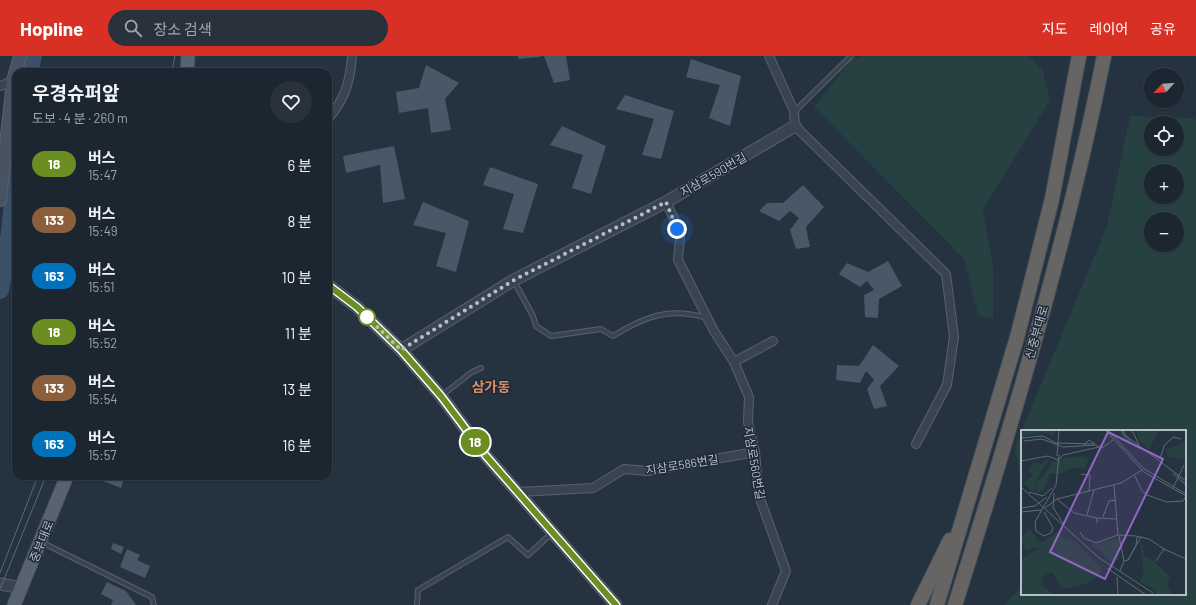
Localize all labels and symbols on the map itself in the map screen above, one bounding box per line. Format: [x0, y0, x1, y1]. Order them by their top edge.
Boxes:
north arrow [1144, 68, 1184, 108]
street label: 지삼로590번길 [677, 149, 749, 199]
your location [667, 219, 687, 239]
street label: 신중부대로 [1022, 304, 1050, 360]
unlabelled marker [358, 308, 376, 326]
district label: 삼가동 [472, 378, 510, 395]
street label: 지삼로560번길 [742, 425, 768, 501]
line badge: 18 [457, 429, 493, 455]
inset map [1021, 430, 1186, 595]
street label: 지삼로586번길 [644, 451, 720, 477]
street label: 중부대로 [26, 518, 56, 564]

